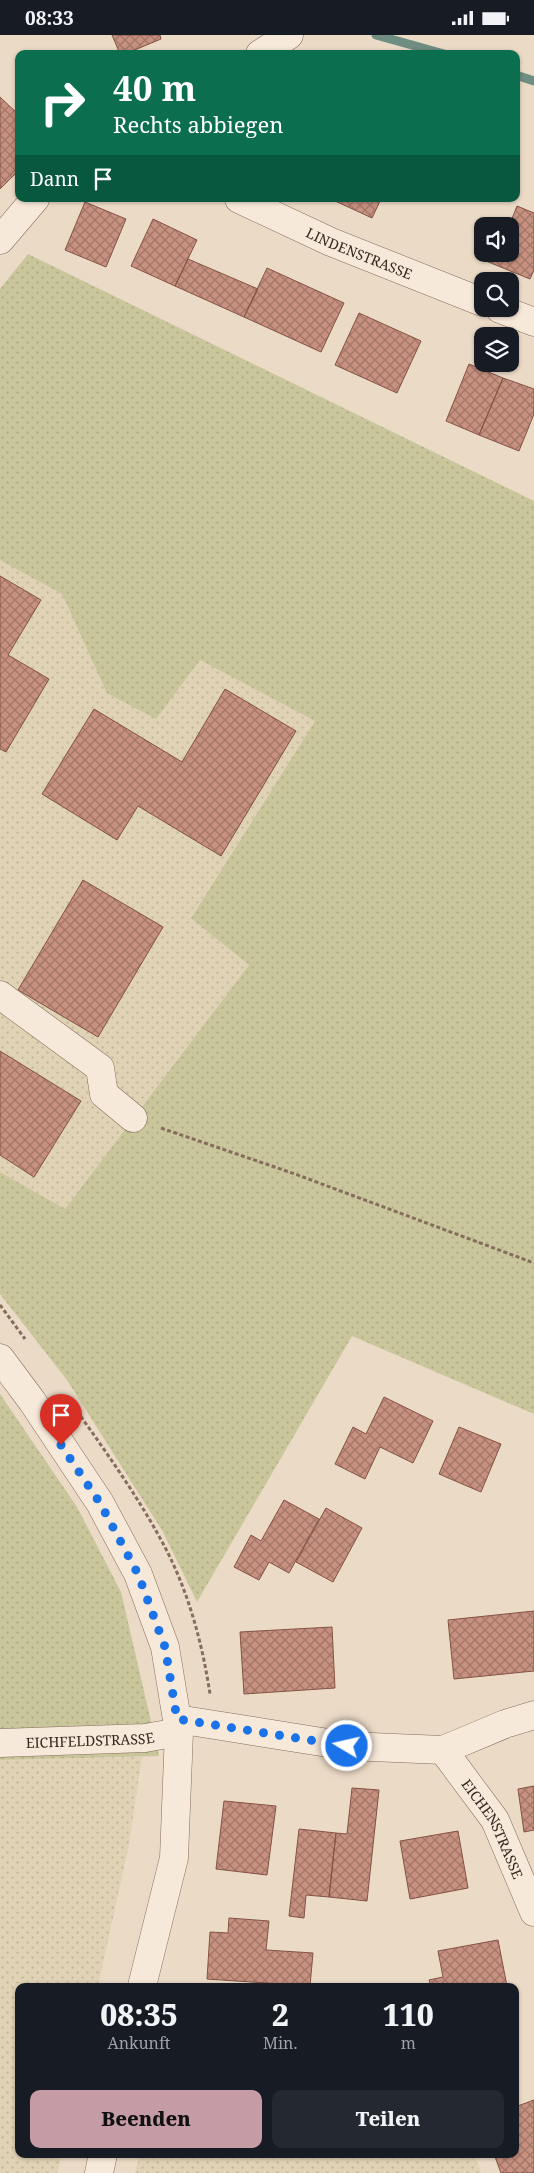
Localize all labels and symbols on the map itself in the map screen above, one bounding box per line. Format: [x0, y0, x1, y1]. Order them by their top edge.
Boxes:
street label: LINDENSTRASSE [303, 222, 416, 283]
pin [40, 1394, 82, 1445]
position arrow [320, 1719, 372, 1771]
street label: EICHFELDSTRASSE [25, 1727, 156, 1752]
street label: EICHENSTRASSE [458, 1775, 528, 1882]

